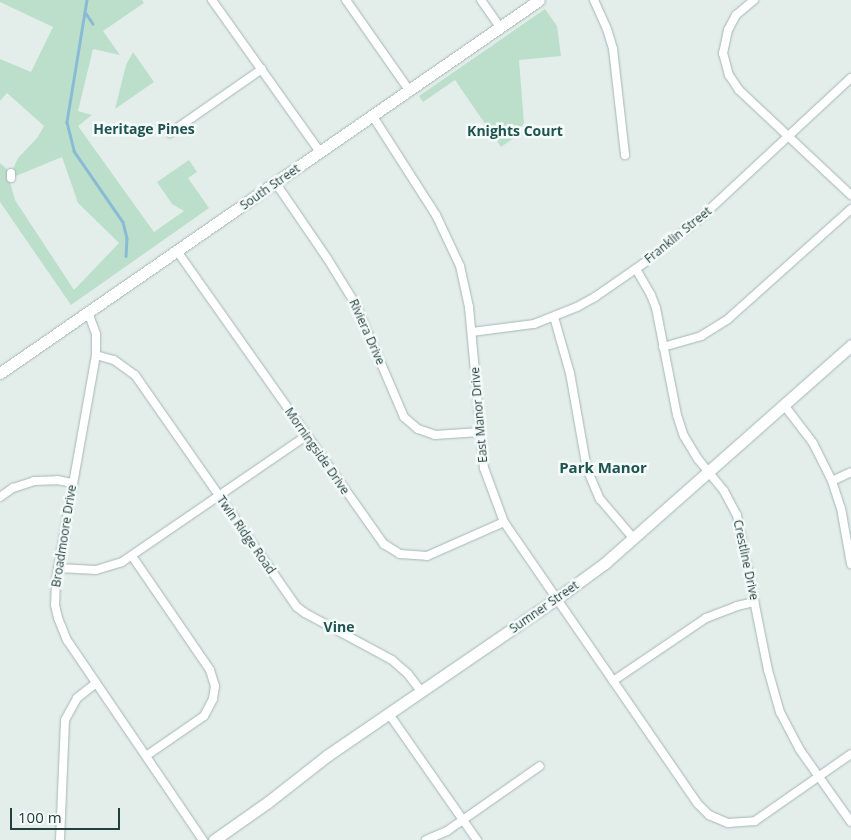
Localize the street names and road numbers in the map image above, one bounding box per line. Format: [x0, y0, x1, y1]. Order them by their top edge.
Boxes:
street label: South Street [237, 161, 303, 213]
street label: Franklin Street [642, 204, 714, 266]
street label: Riviera Drive [346, 297, 388, 367]
street label: East Manor Drive [468, 367, 490, 463]
street label: Morningside Drive [282, 405, 352, 497]
street label: Broadmoore Drive [49, 484, 79, 588]
street label: Twin Ridge Road [214, 493, 278, 577]
street label: Crestline Drive [730, 518, 762, 602]
street label: Sumner Street [507, 578, 581, 636]

